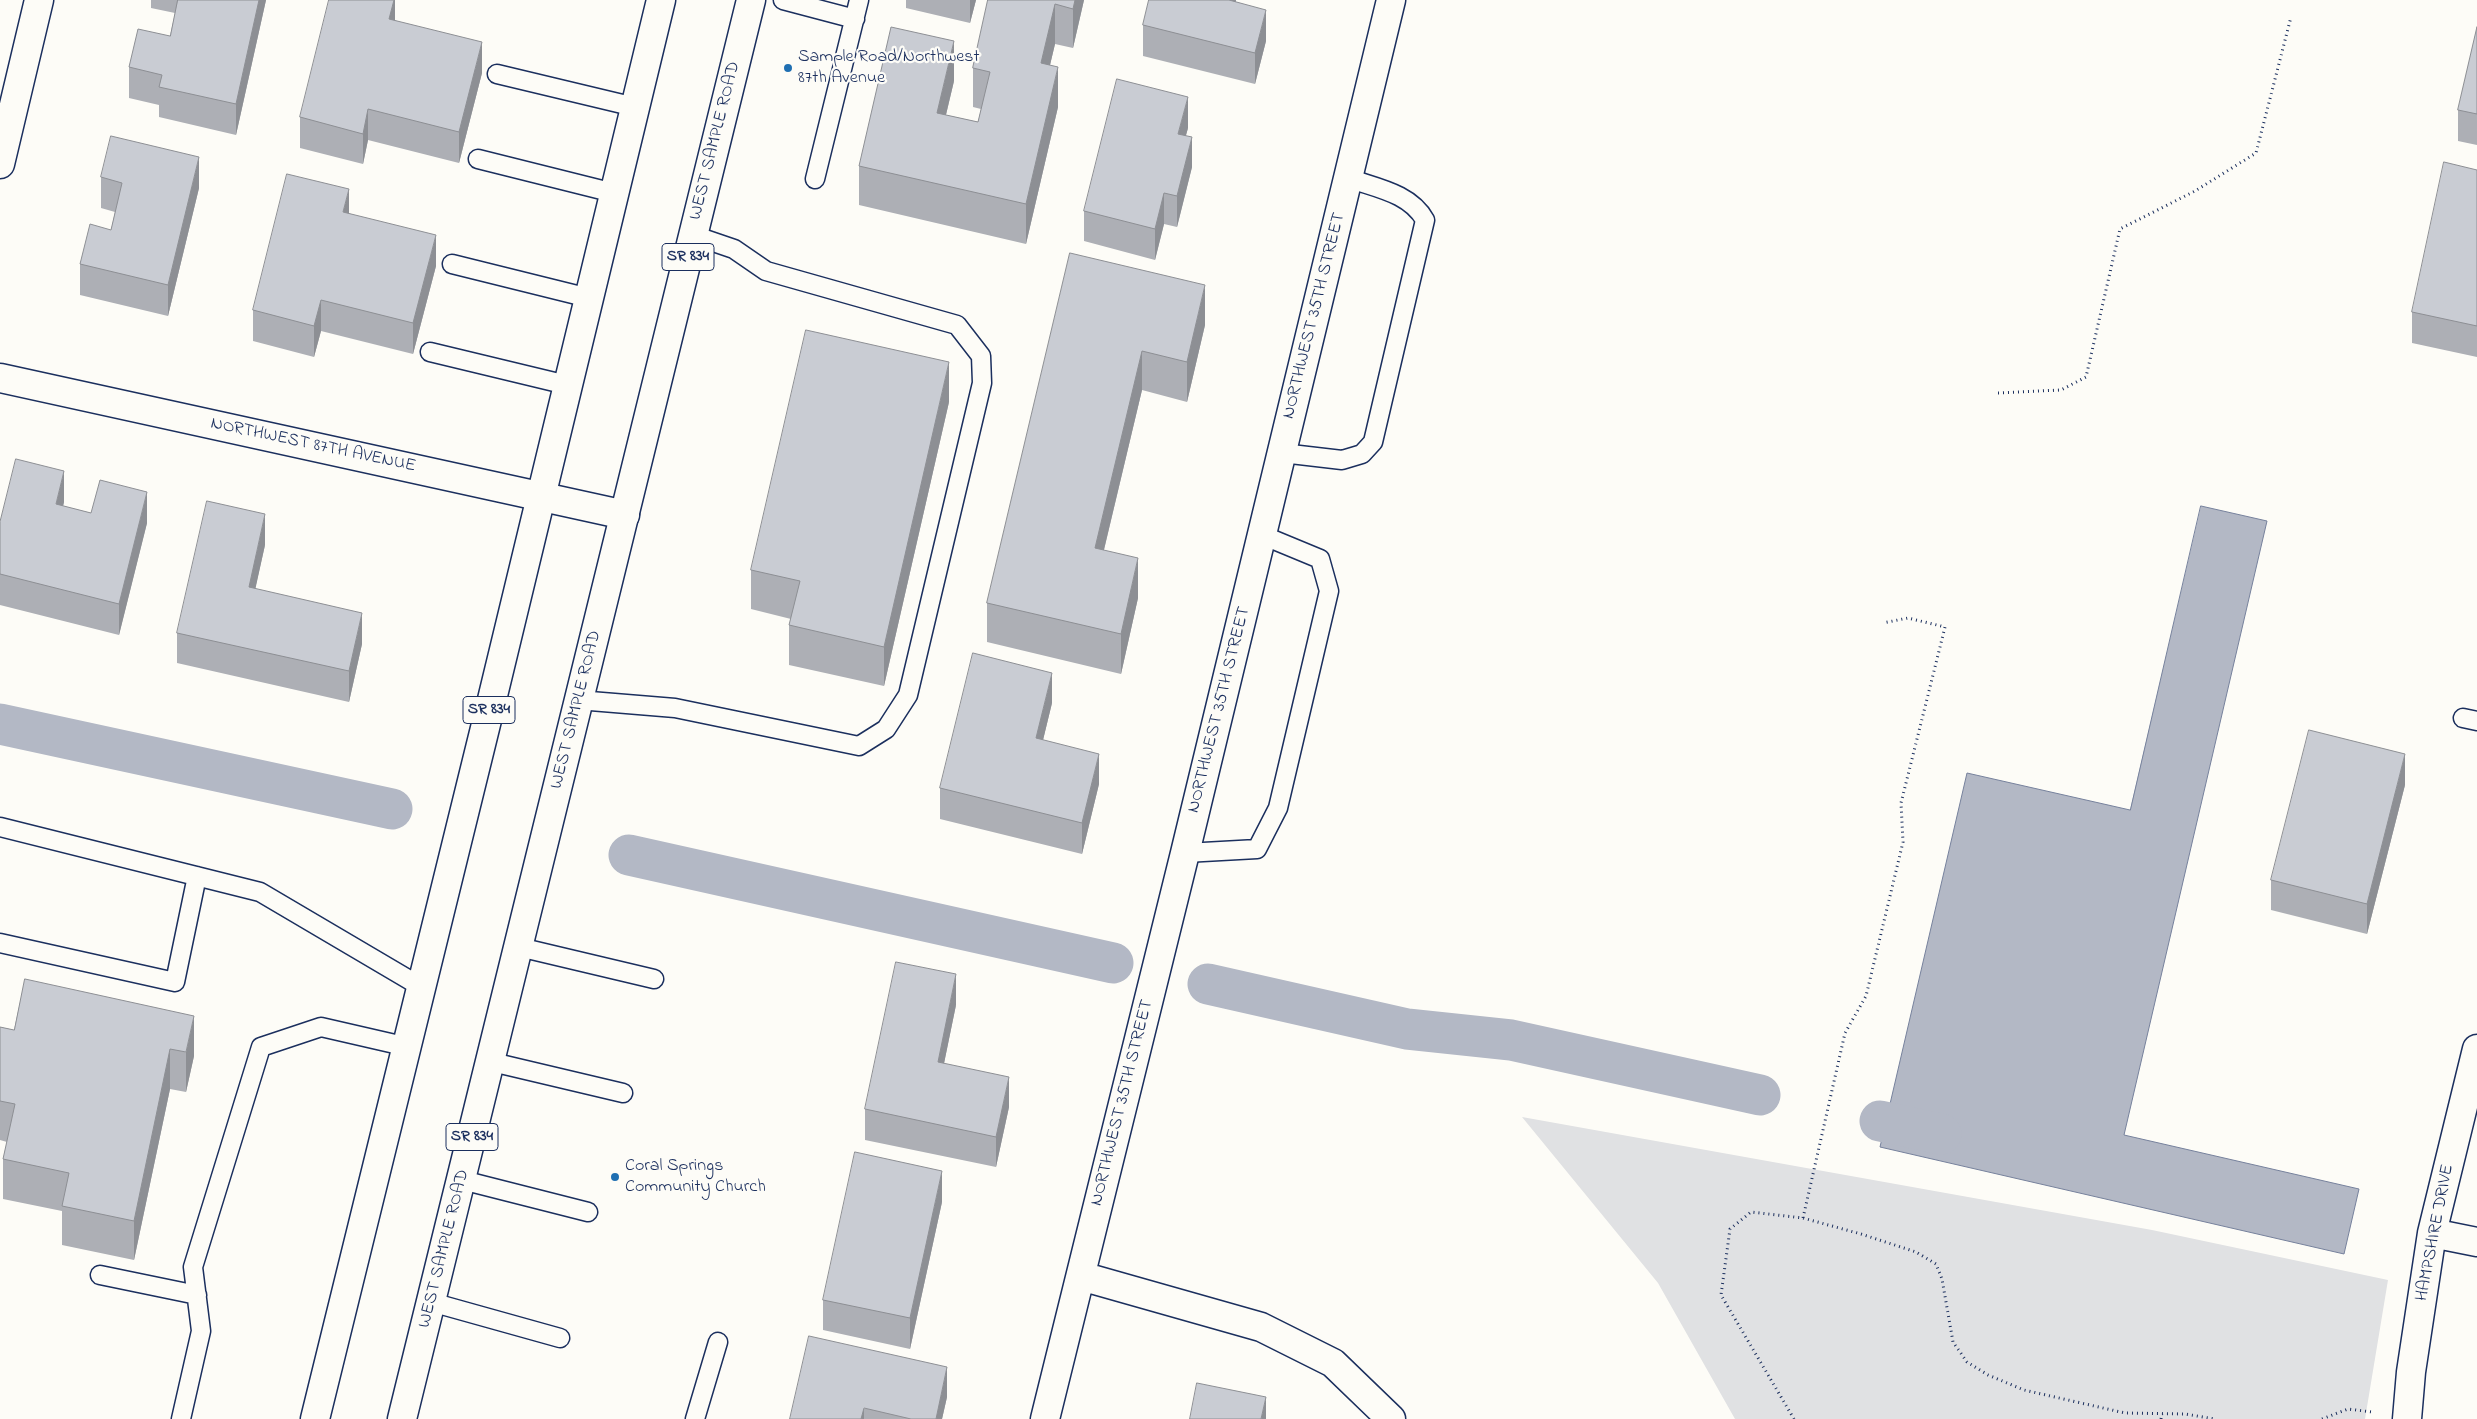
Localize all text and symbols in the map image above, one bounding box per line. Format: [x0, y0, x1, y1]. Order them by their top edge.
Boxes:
place label: Sample Road/Northwest 87th Avenue [798, 47, 980, 90]
street label: WEST SAMPLE ROAD [686, 60, 746, 222]
marker: Sample Road/Northwest 87th Avenue [782, 62, 794, 74]
street label: NORTHWEST 35TH STREET [1279, 211, 1351, 421]
road number: SR 834 [662, 243, 714, 270]
street label: NORTHWEST 87TH AVENUE [208, 414, 418, 478]
street label: NORTHWEST 35TH STREET [1184, 605, 1256, 815]
street label: WEST SAMPLE ROAD [547, 629, 607, 791]
road number: SR 834 [463, 696, 515, 724]
street label: NORTHWEST 35TH STREET [1087, 998, 1159, 1208]
road number: SR 834 [446, 1124, 498, 1150]
place label: Coral Springs Community Church [625, 1156, 766, 1198]
street label: HAMPSHIRE DRIVE [2412, 1163, 2460, 1303]
street label: WEST SAMPLE ROAD [415, 1168, 475, 1330]
marker: Coral Springs Community Church [609, 1171, 621, 1183]

